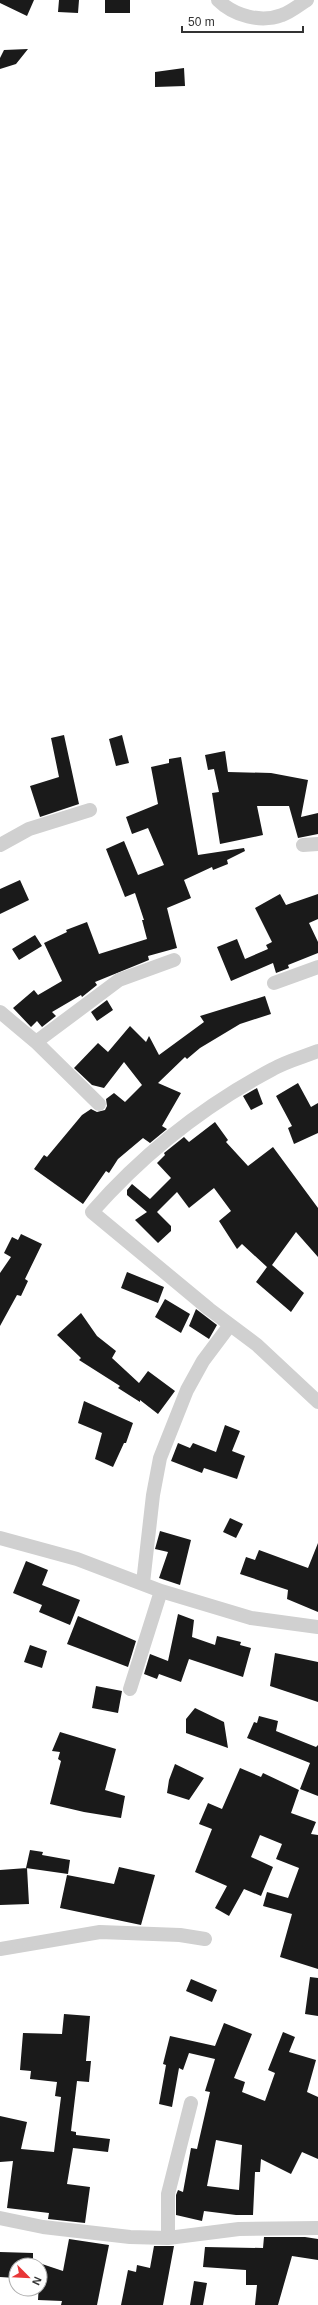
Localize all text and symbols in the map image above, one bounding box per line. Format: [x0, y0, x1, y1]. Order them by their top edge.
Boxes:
scale bar [182, 8, 303, 34]
text: 50 m [188, 15, 215, 29]
north arrow [8, 2257, 48, 2297]
text: N [30, 2275, 44, 2287]

